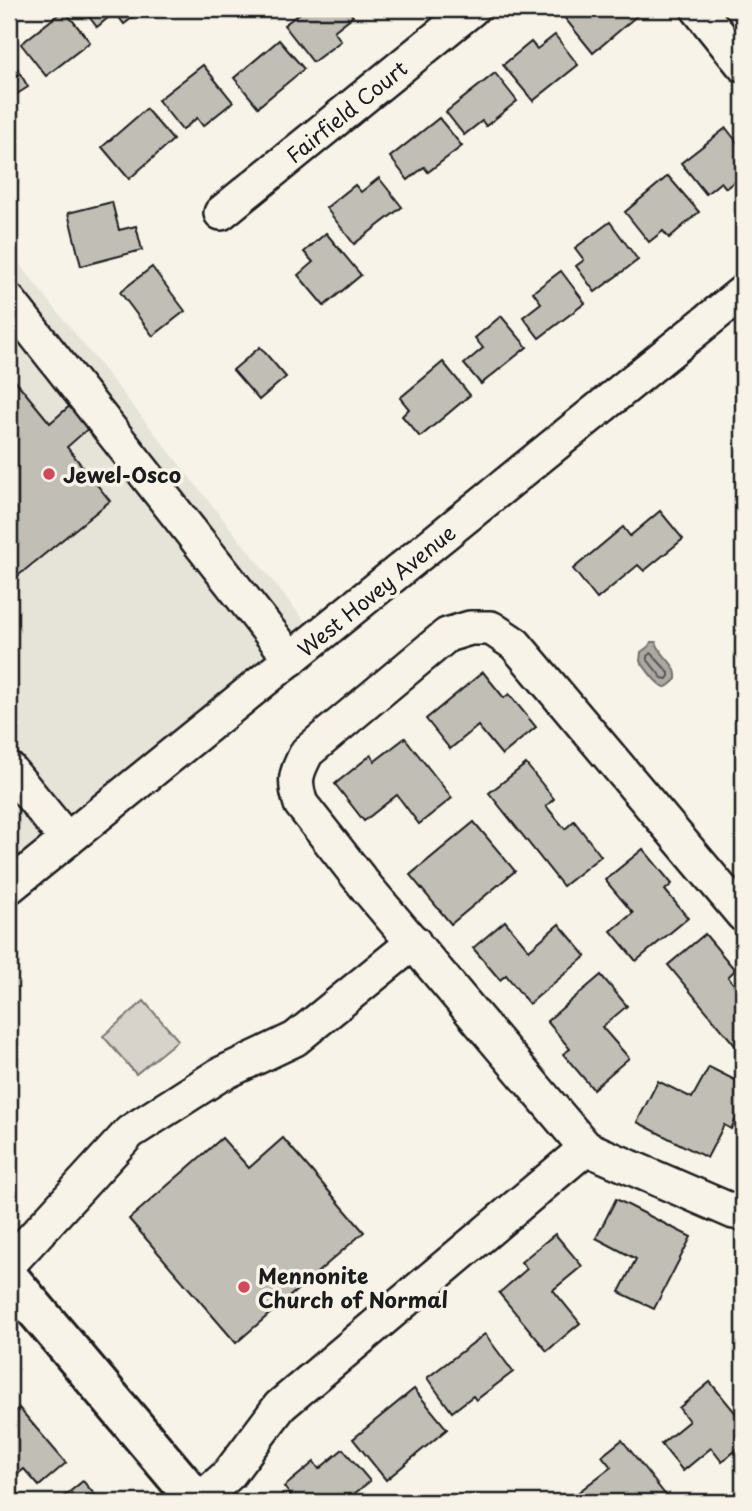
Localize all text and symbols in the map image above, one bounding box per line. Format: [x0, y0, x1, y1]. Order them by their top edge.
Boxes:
street label: Fairfield Court [278, 52, 414, 170]
place label: Jewel-Osco [63, 458, 181, 490]
marker: Jewel-Osco [41, 466, 57, 482]
street label: West Hovey Avenue [290, 516, 462, 664]
place label: Mennonite Church of Normal [258, 1259, 448, 1315]
marker: Mennonite Church of Normal [236, 1279, 252, 1295]

